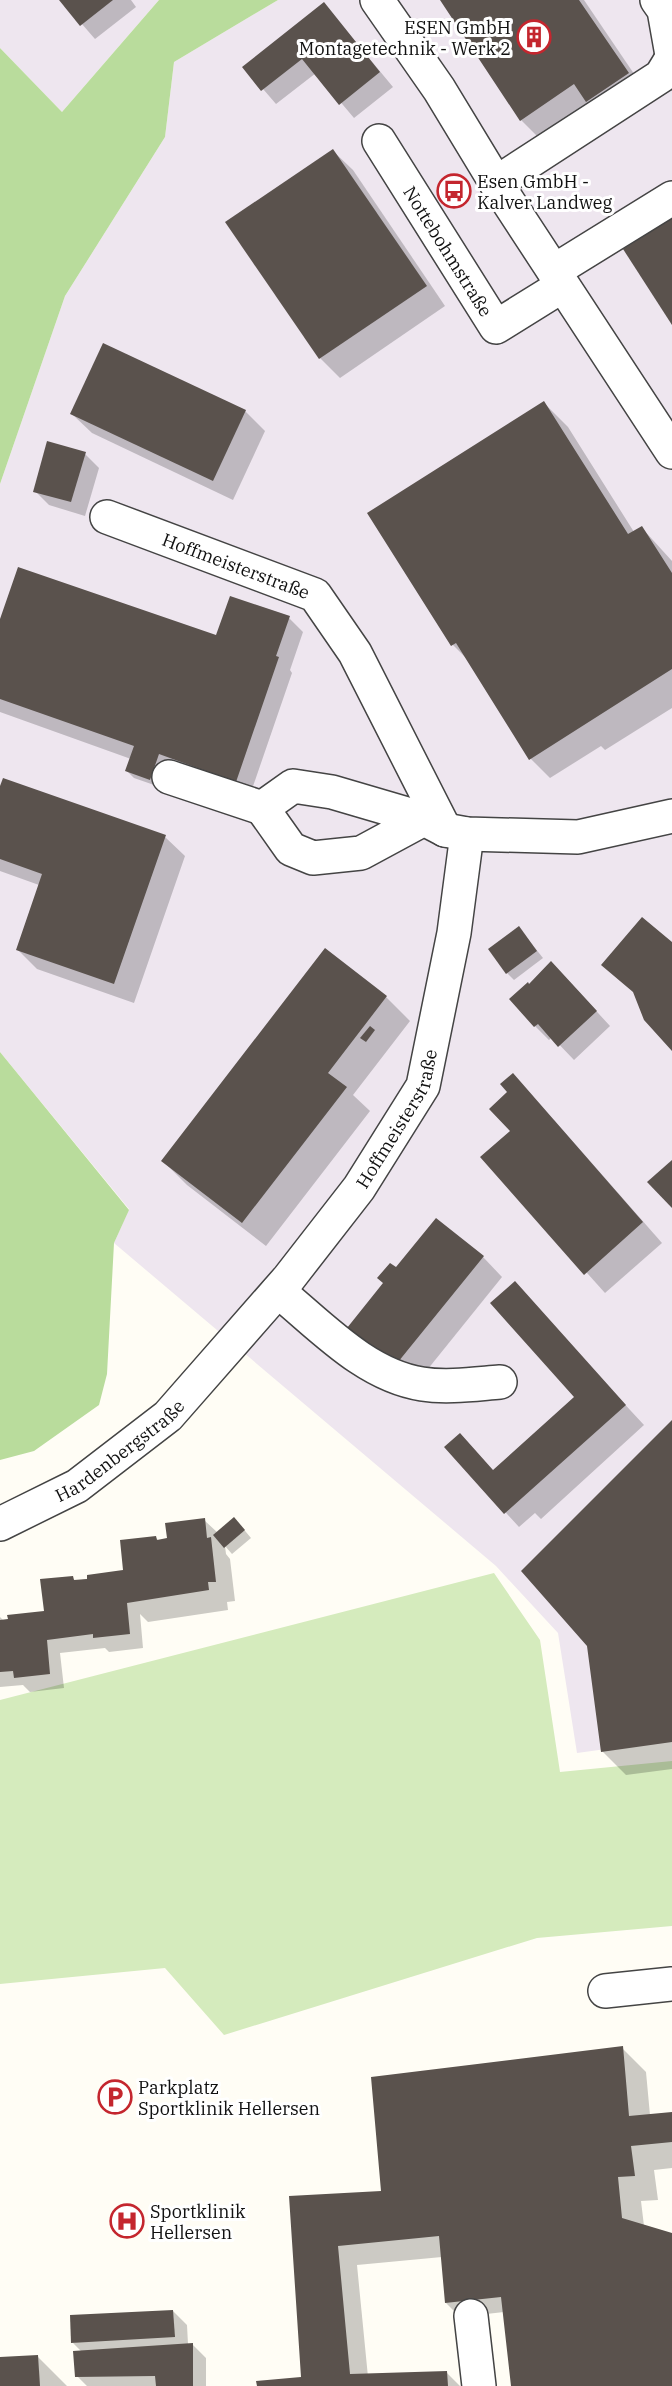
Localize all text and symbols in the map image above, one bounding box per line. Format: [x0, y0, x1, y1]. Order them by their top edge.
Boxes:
place label: ESEN GmbH Montagetechnik - Werk 2 [299, 16, 511, 60]
building icon: ESEN GmbH Montagetechnik - Werk 2 [516, 19, 552, 55]
place label: Esen GmbH - Kalver Landweg [477, 170, 612, 214]
bus stop icon: Esen GmbH - Kalver Landweg [436, 173, 472, 209]
street label: Nottebohmstraße [399, 181, 498, 321]
street label: Hoffmeisterstraße [159, 527, 313, 604]
street label: Hoffmeisterstraße [350, 1047, 442, 1193]
street label: Hardenbergstraße [51, 1394, 189, 1507]
place label: Parkplatz Sportklinik Hellersen [138, 2076, 320, 2120]
parking icon: Parkplatz Sportklinik Hellersen [97, 2079, 133, 2115]
place label: Sportklinik Hellersen [150, 2200, 246, 2244]
hospital icon: Sportklinik Hellersen [109, 2203, 145, 2239]

